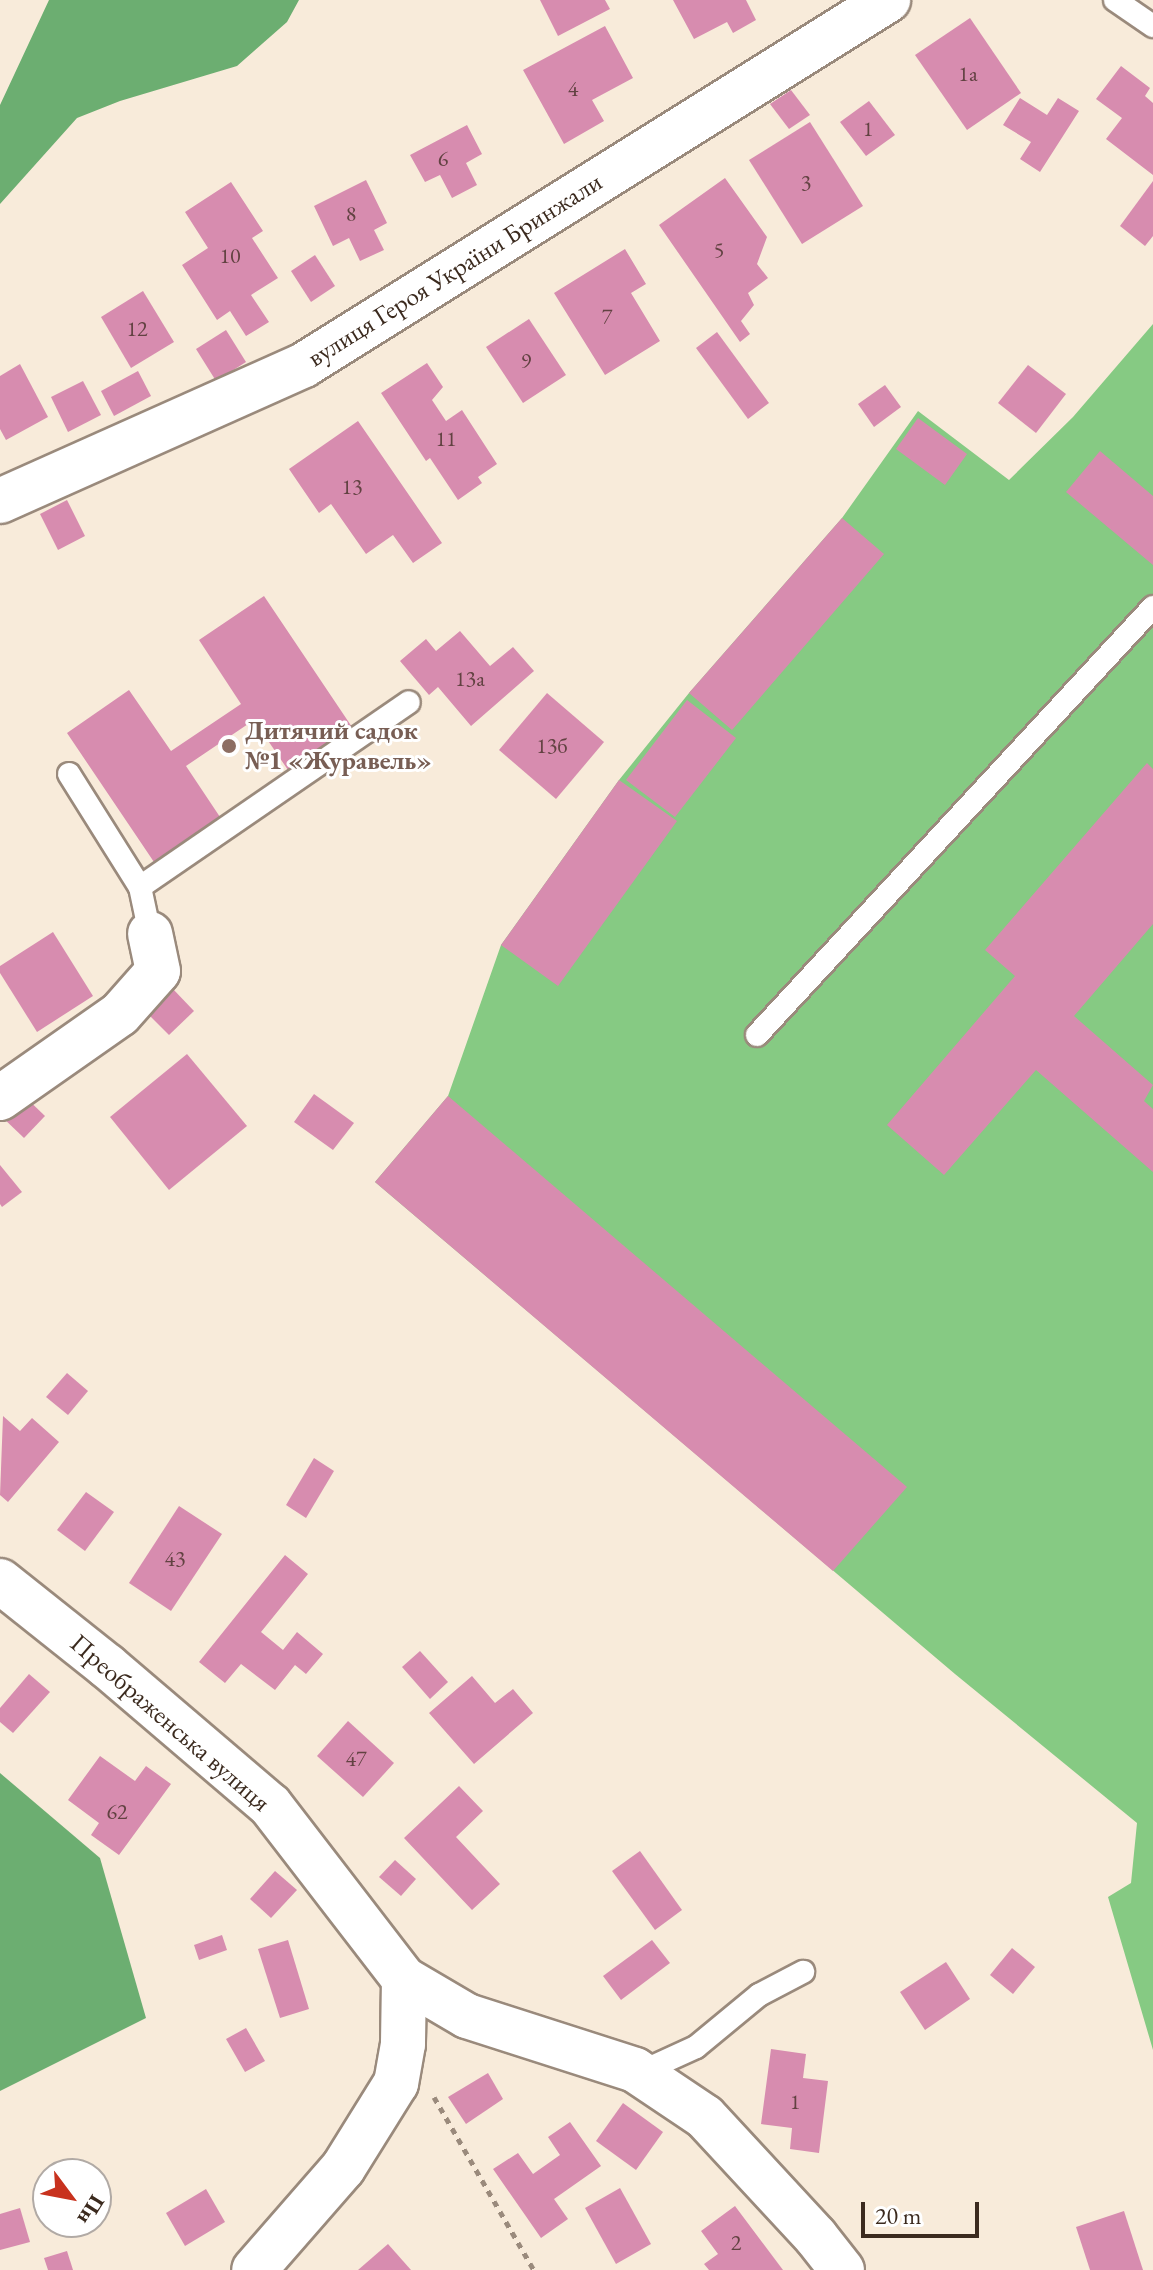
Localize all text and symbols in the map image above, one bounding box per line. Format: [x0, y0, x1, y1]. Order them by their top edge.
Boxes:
house number: 1а [958, 61, 978, 87]
house number: 4 [568, 76, 578, 102]
house number: 1 [863, 116, 873, 142]
house number: 6 [438, 146, 448, 172]
street label: вулиця Героя України Бринжали [302, 166, 608, 374]
house number: 3 [801, 170, 811, 196]
house number: 8 [346, 201, 356, 227]
house number: 5 [714, 237, 724, 263]
house number: 10 [219, 243, 241, 269]
house number: 7 [602, 304, 612, 330]
house number: 12 [126, 316, 148, 342]
house number: 9 [521, 348, 531, 374]
house number: 11 [435, 426, 457, 452]
house number: 13 [341, 474, 363, 500]
house number: 13а [455, 666, 485, 692]
place label: Дитячий садок №1 «Журавель» [245, 715, 432, 776]
house number: 13б [536, 733, 568, 759]
marker: Дитячий садок №1 «Журавель» [220, 737, 238, 755]
house number: 43 [164, 1546, 186, 1572]
street label: Преображенська вулиця [64, 1628, 276, 1818]
house number: 47 [345, 1746, 367, 1772]
house number: 62 [106, 1799, 128, 1825]
house number: 1 [790, 2089, 800, 2115]
north arrow [32, 2158, 112, 2238]
scale bar [865, 2186, 983, 2236]
text: Пн [71, 2189, 111, 2230]
text: 20 m [875, 2200, 922, 2231]
house number: 2 [731, 2230, 741, 2256]

